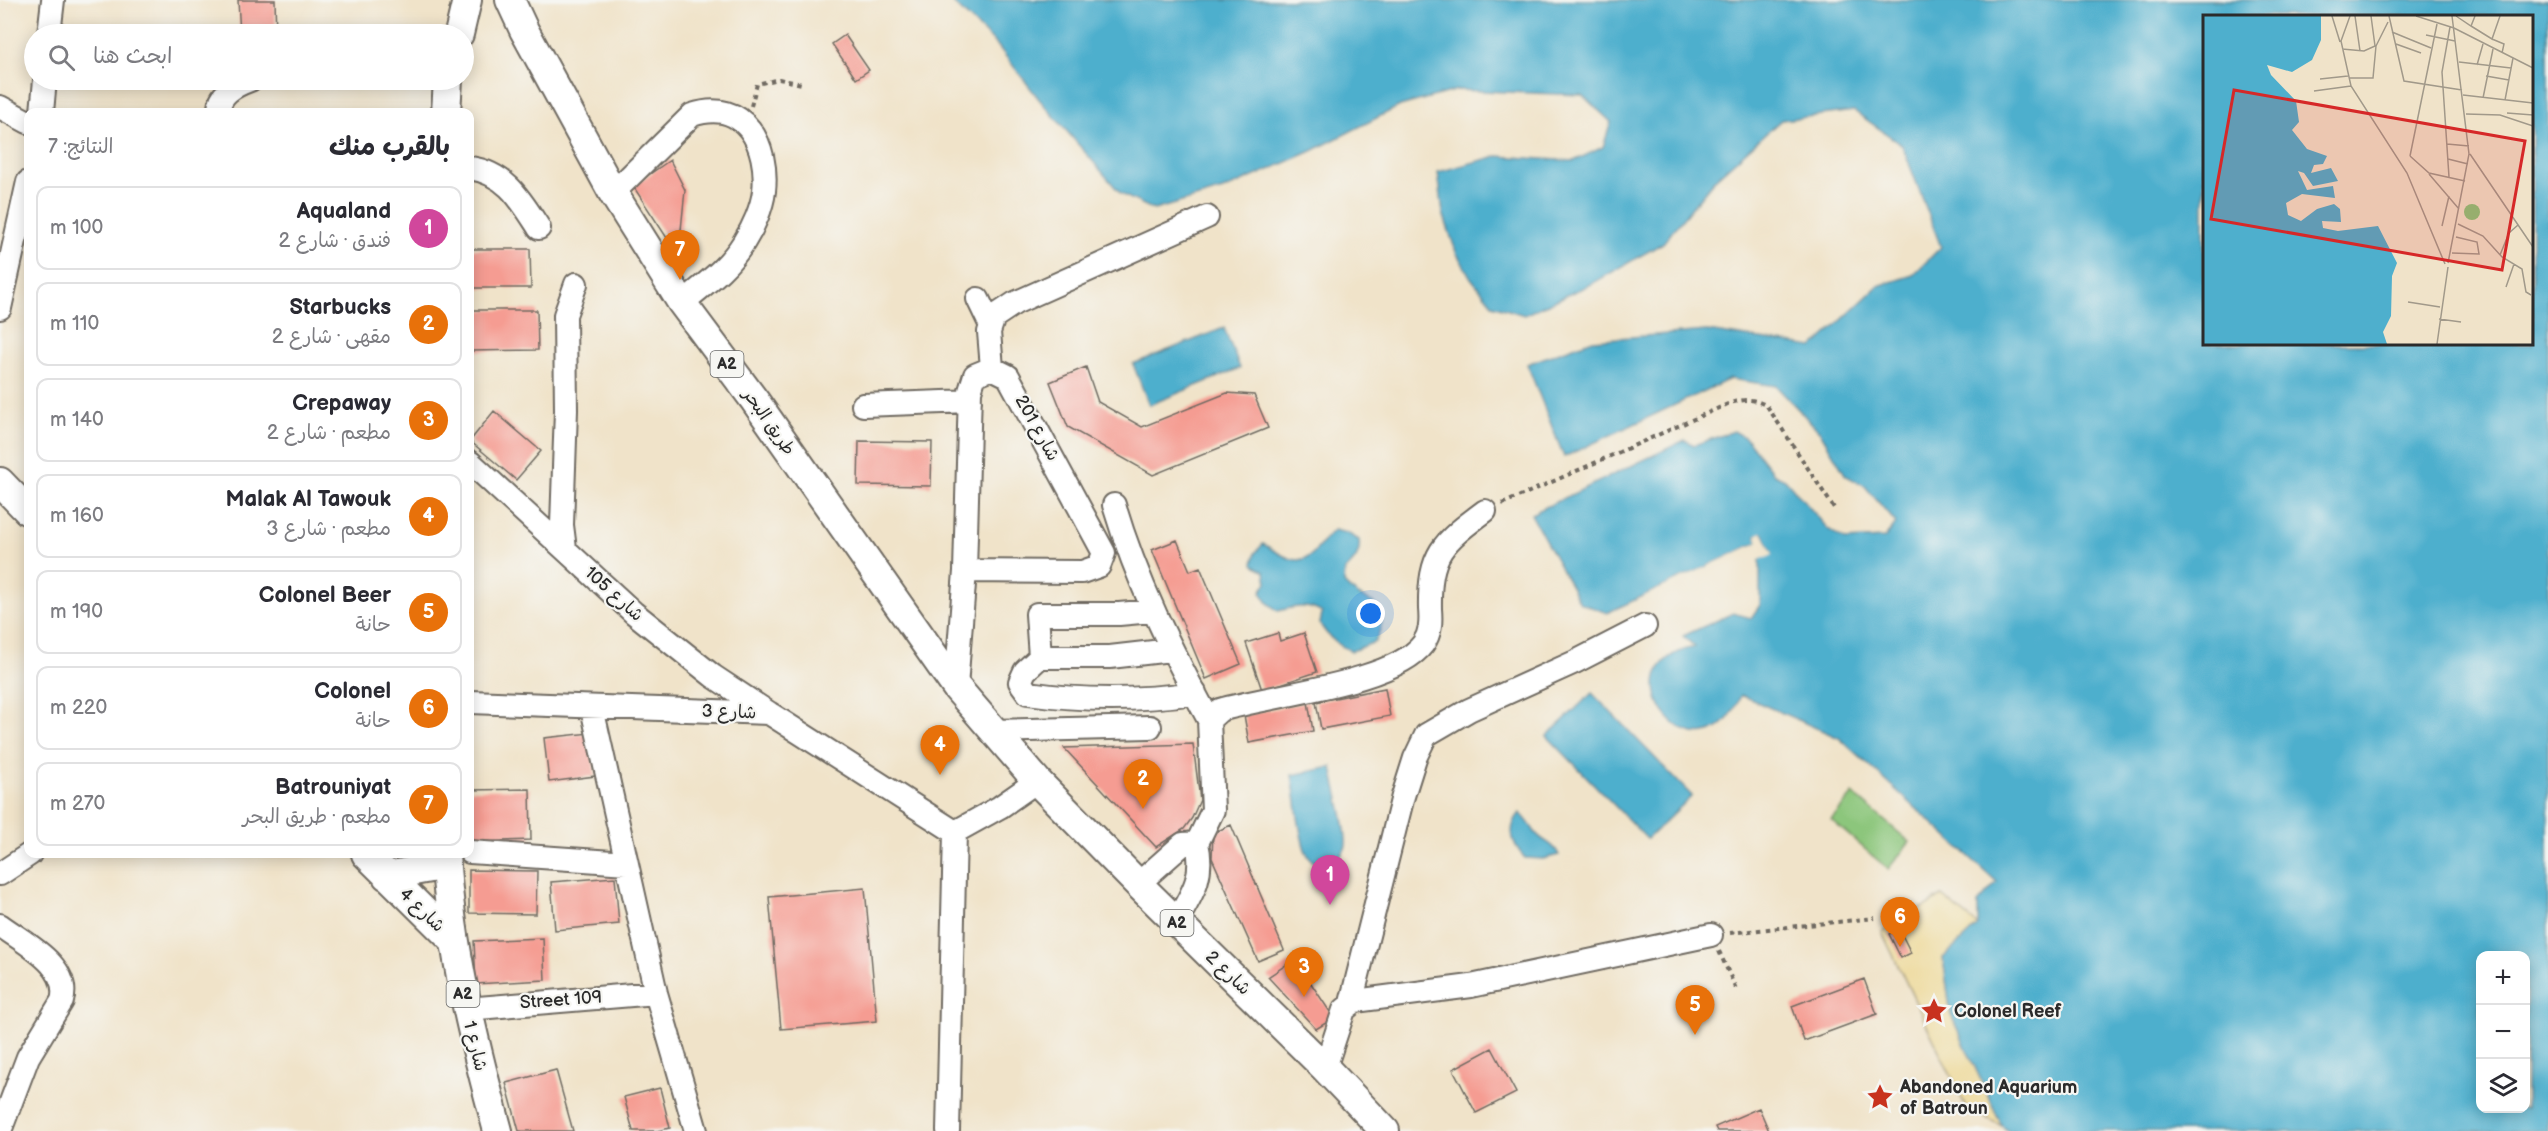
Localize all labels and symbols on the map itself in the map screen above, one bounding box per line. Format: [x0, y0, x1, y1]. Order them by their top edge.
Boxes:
inset map [2203, 15, 2533, 345]
pin: 7 [660, 230, 700, 280]
road number: A2 [710, 351, 744, 377]
street label: طريق البحر [737, 383, 799, 459]
street label: شارع 201 [1009, 391, 1064, 465]
street label: شارع 105 [580, 562, 648, 627]
your location [1356, 599, 1385, 628]
street label: شارع 3 [701, 701, 757, 724]
pin: 4 [920, 726, 960, 775]
pin: 2 [1124, 760, 1162, 809]
pin: 1 [1310, 856, 1350, 905]
street label: شارع 4 [394, 883, 449, 937]
pin: 6 [1880, 898, 1920, 947]
road number: A2 [1160, 910, 1194, 936]
street label: شارع 2 [1200, 947, 1255, 1000]
pin: 3 [1284, 948, 1324, 997]
road number: A2 [446, 981, 480, 1007]
pin: 5 [1676, 986, 1714, 1035]
street label: Street 109 [519, 987, 603, 1013]
place icon: Colonel Reef [1919, 996, 1949, 1026]
place label: Colonel Reef [1954, 1001, 2062, 1022]
street label: شارع 1 [458, 1019, 491, 1073]
place label: Abandoned Aquarium of Batroun [1899, 1077, 2077, 1119]
place icon: Abandoned Aquarium of Batroun [1865, 1082, 1895, 1112]

